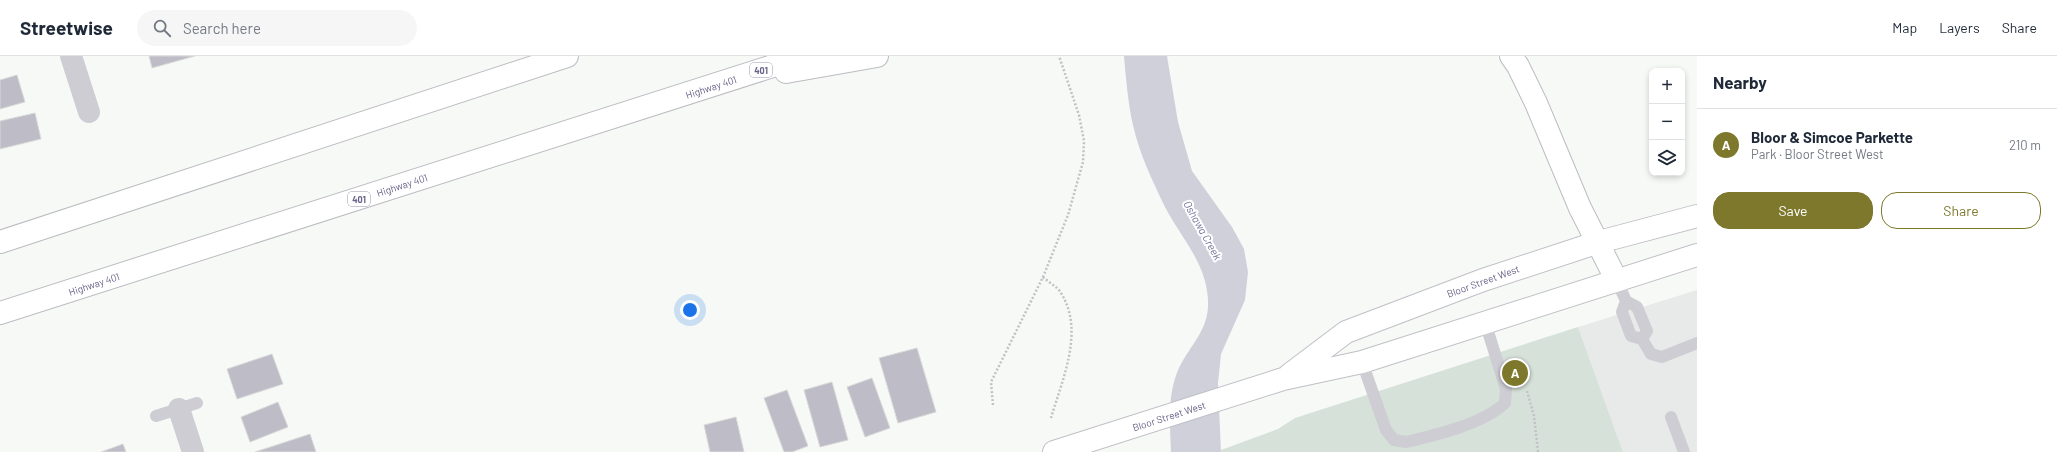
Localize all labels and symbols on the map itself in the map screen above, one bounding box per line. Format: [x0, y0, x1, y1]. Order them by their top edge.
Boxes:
road number: 401 [750, 63, 772, 77]
street label: Highway 401 [684, 73, 738, 101]
street label: Highway 401 [375, 171, 429, 199]
road number: 401 [348, 192, 370, 206]
water label: Oshawa Creek [1181, 198, 1225, 262]
street label: Bloor Street West [1445, 262, 1521, 300]
street label: Highway 401 [67, 270, 121, 298]
your location [680, 300, 700, 320]
pin: A [1502, 358, 1528, 388]
street label: Bloor Street West [1131, 398, 1208, 434]

